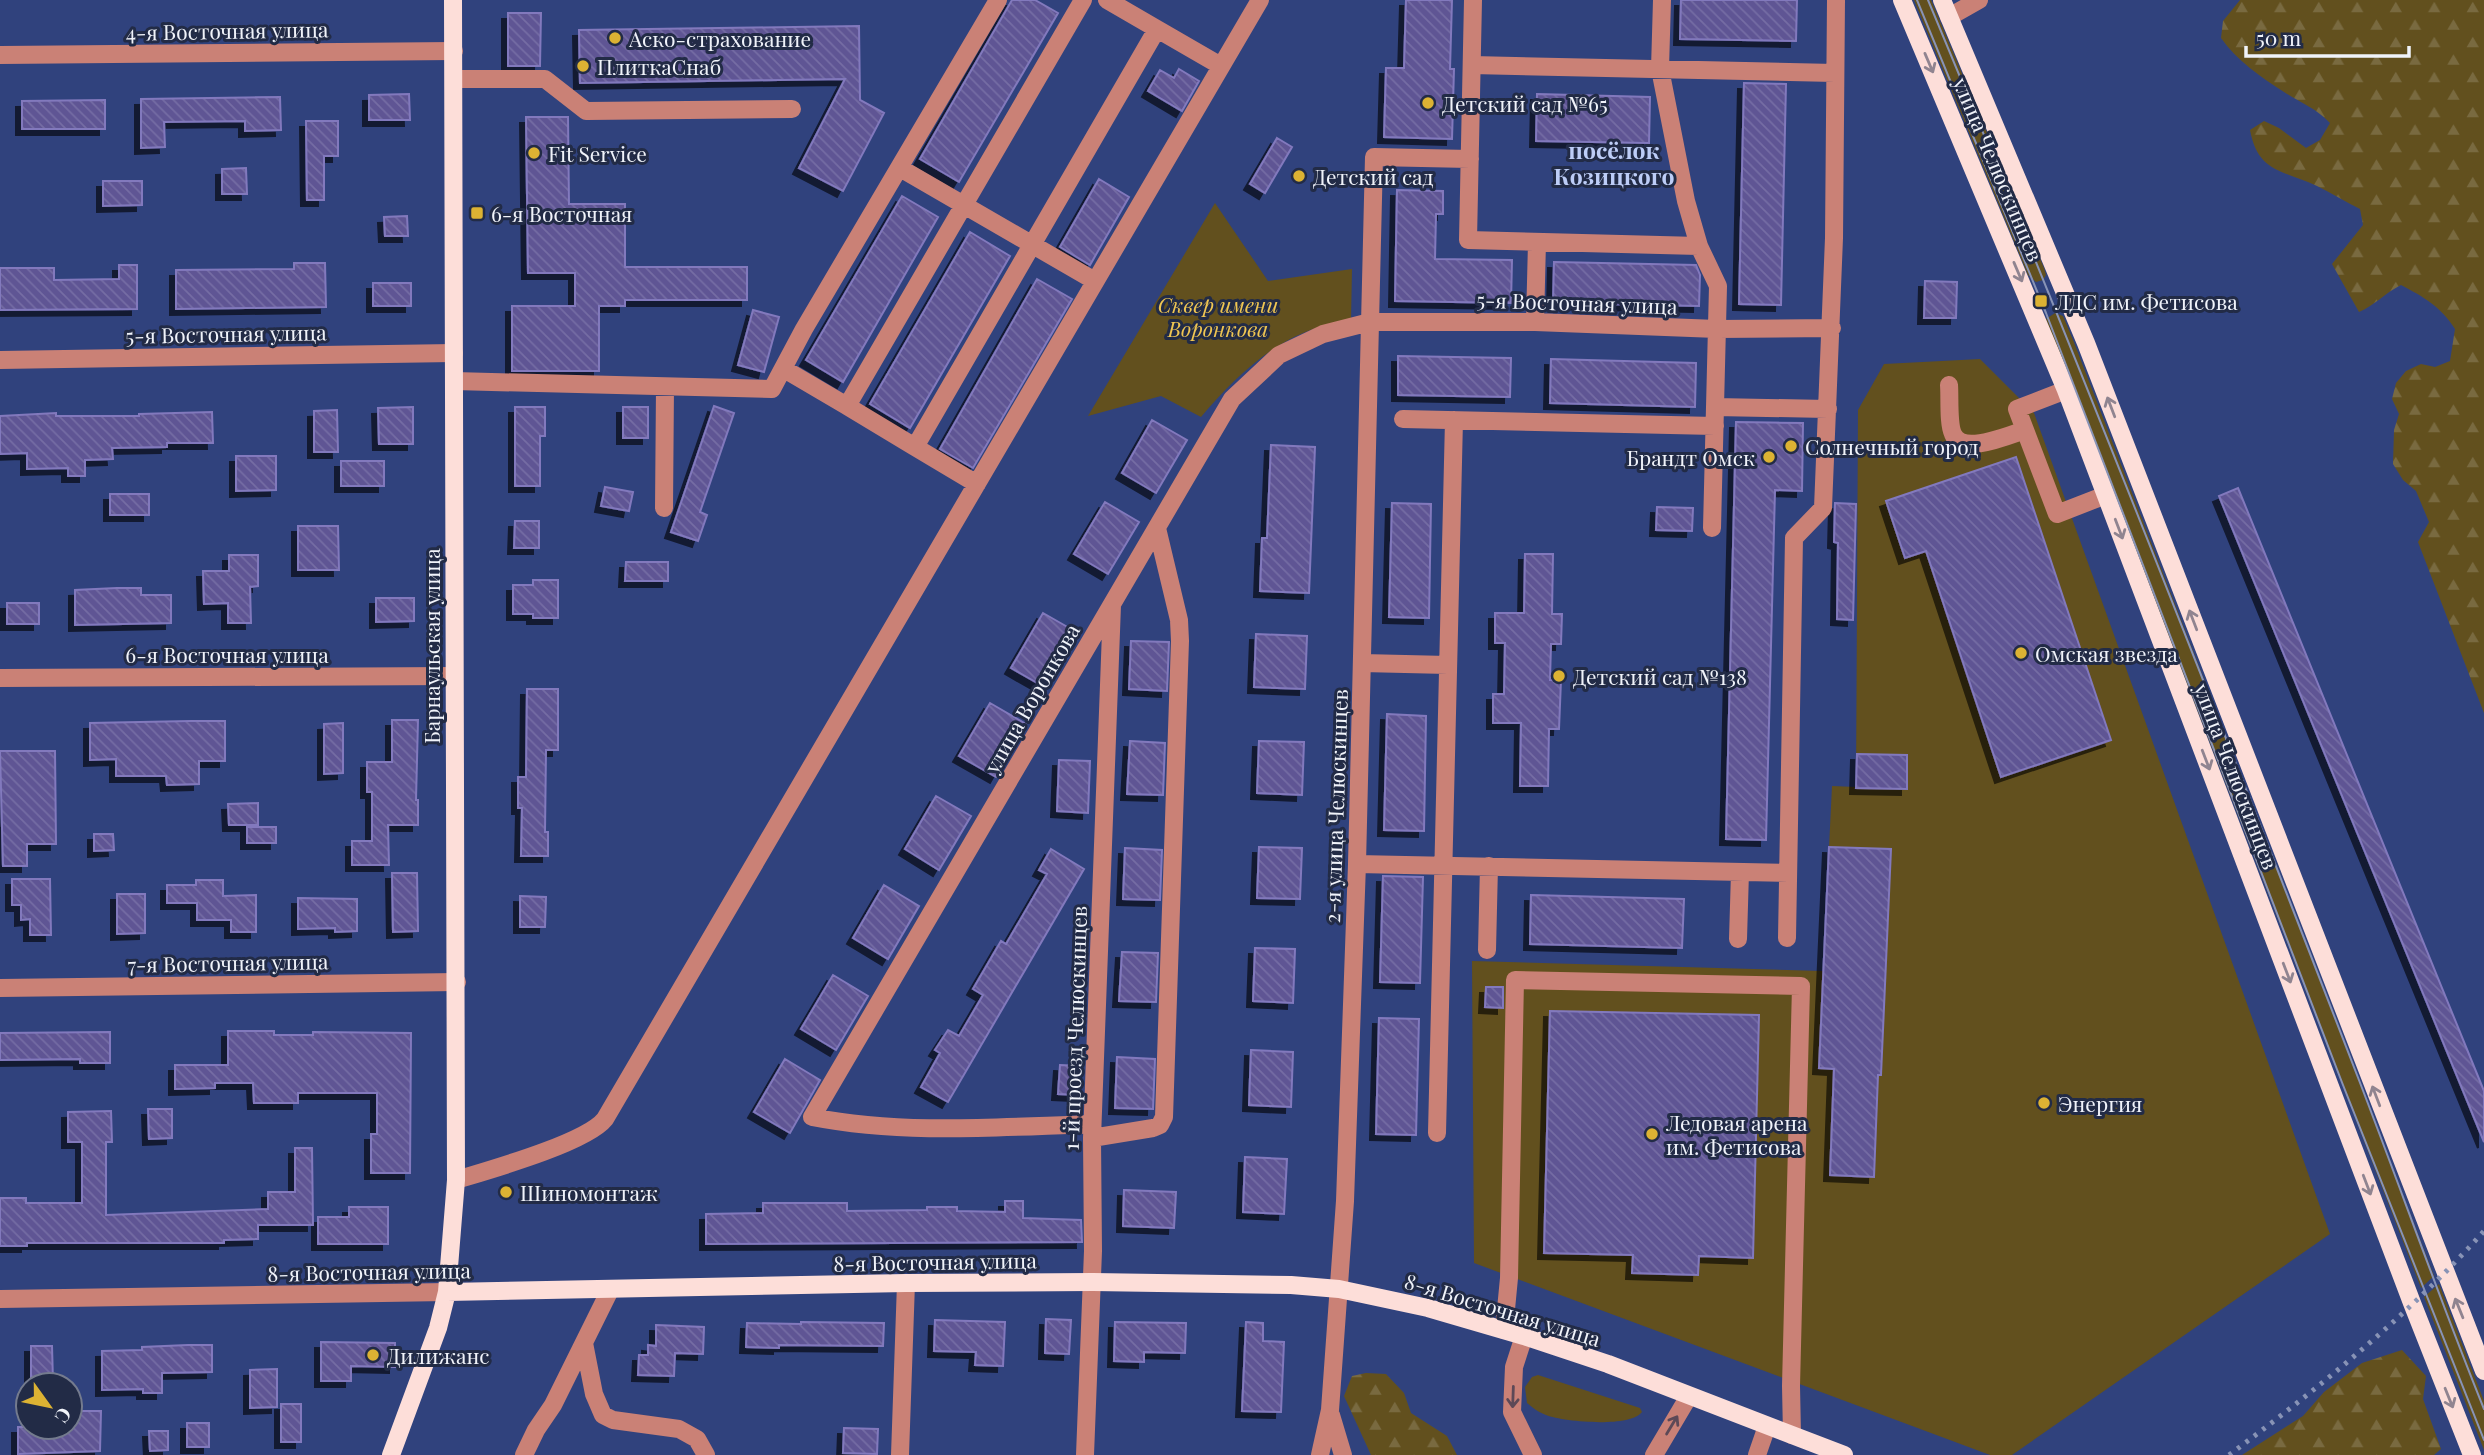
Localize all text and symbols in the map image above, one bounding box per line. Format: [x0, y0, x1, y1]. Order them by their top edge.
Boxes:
street label: 4-я Восточная улица [125, 14, 329, 46]
scale bar [2246, 14, 2409, 58]
text: 50 m [2256, 23, 2302, 51]
place label: Аско-страхование [628, 24, 811, 52]
marker: Аско-страхование [607, 30, 623, 46]
place label: ПлиткаСнаб [597, 52, 721, 80]
one-way arrow [1923, 52, 1936, 73]
marker: ПлиткаСнаб [575, 58, 591, 74]
street label: улица Челюскинцев [1947, 72, 2050, 265]
place label: Детский сад №65 [1442, 89, 1608, 117]
marker: Детский сад №65 [1420, 95, 1436, 111]
district label: посёлок Козицкого [1553, 134, 1675, 191]
place label: Fit Service [548, 139, 647, 167]
marker: Fit Service [526, 145, 542, 161]
place label: Детский сад [1313, 162, 1434, 190]
marker: Детский сад [1291, 168, 1307, 184]
place label: 6-я Восточная [491, 199, 632, 227]
marker: 6-я Восточная [469, 205, 485, 221]
one-way arrow [2012, 261, 2025, 282]
street label: 5-я Восточная улица [1476, 284, 1679, 320]
place label: ЛДС им. Фетисова [2054, 287, 2238, 315]
park label: Сквер имени Воронкова [1158, 290, 1278, 342]
marker: ЛДС им. Фетисова [2033, 293, 2049, 309]
street label: 5-я Восточная улица [125, 317, 327, 349]
one-way arrow [2103, 397, 2116, 419]
place label: Солнечный город [1805, 432, 1978, 460]
marker: Солнечный город [1783, 438, 1799, 454]
place label: Брандт Омск [1626, 443, 1755, 471]
marker: Брандт Омск [1761, 449, 1777, 465]
one-way arrow [2114, 518, 2126, 540]
street label: Барнаульская улица [417, 548, 445, 744]
one-way arrow [2185, 609, 2198, 631]
street label: улица Воронкова [976, 618, 1085, 779]
place label: Омская звезда [2035, 639, 2178, 667]
street label: 6-я Восточная улица [125, 640, 329, 668]
marker: Омская звезда [2013, 645, 2029, 661]
place label: Детский сад №138 [1573, 662, 1747, 690]
marker: Детский сад №138 [1551, 668, 1567, 684]
street label: улица Челюскинцев [2188, 678, 2285, 873]
street label: 2-я улица Челюскинцев [1317, 688, 1353, 924]
one-way arrow [2201, 748, 2213, 770]
street label: 1-й проезд Челюскинцев [1056, 905, 1092, 1151]
street label: 7-я Восточная улица [127, 946, 329, 978]
one-way arrow [2281, 961, 2294, 983]
one-way arrow [2369, 1085, 2382, 1107]
place label: Энергия [2058, 1089, 2142, 1117]
marker: Энергия [2036, 1095, 2052, 1111]
place label: Ледовая арена им. Фетисова [1665, 1108, 1808, 1160]
marker: Ледовая арена им. Фетисова [1644, 1126, 1660, 1142]
one-way arrow [2362, 1174, 2375, 1196]
place label: Шиномонтаж [520, 1178, 658, 1206]
marker: Шиномонтаж [498, 1184, 514, 1200]
street label: 8-я Восточная улица [833, 1245, 1037, 1277]
street label: 8-я Восточная улица [267, 1255, 471, 1287]
street label: 8-я Восточная улица [1402, 1266, 1605, 1352]
one-way arrow [2451, 1298, 2464, 1319]
place label: Дилижанс [387, 1341, 490, 1369]
marker: Дилижанс [365, 1347, 381, 1363]
north arrow [14, 1371, 84, 1441]
one-way arrow [1506, 1385, 1519, 1408]
one-way arrow [2444, 1386, 2457, 1408]
text: С [50, 1403, 79, 1429]
one-way arrow [1665, 1416, 1679, 1436]

